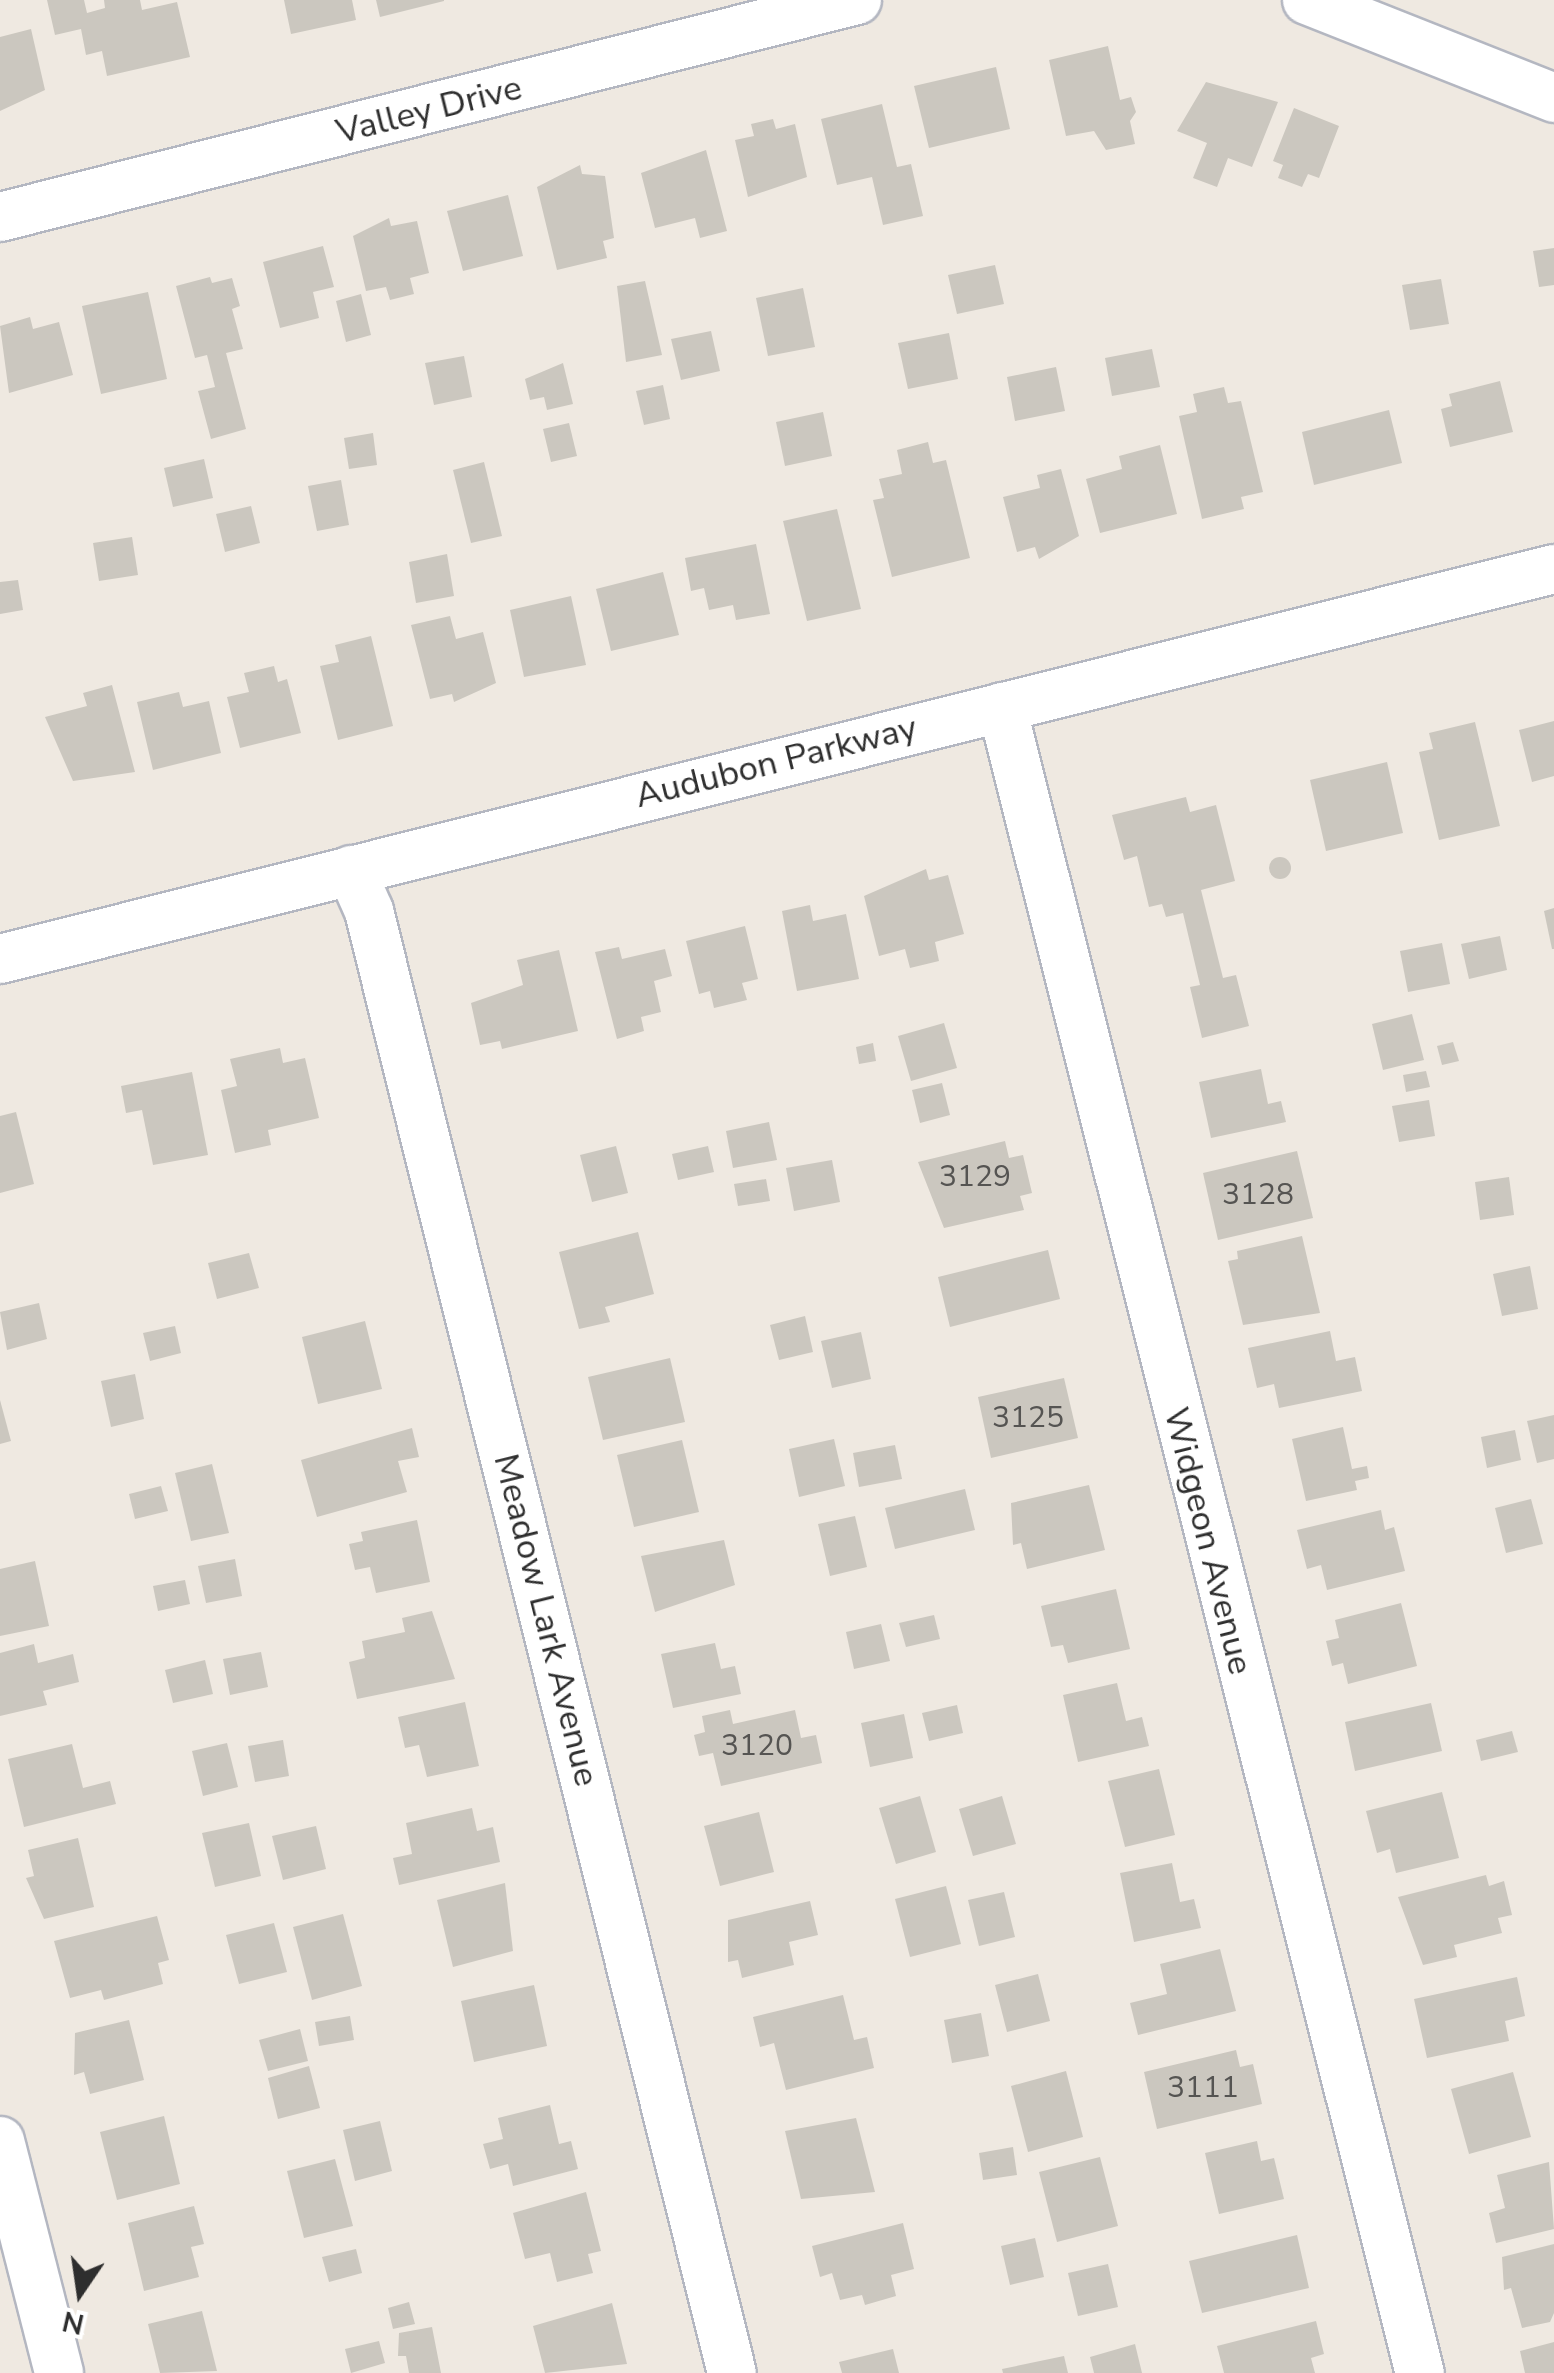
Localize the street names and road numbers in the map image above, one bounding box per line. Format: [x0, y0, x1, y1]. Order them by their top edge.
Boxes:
street label: Valley Drive [332, 67, 526, 153]
street label: Audubon Parkway [631, 707, 921, 817]
street label: Widgeon Avenue [1155, 1403, 1261, 1679]
street label: Meadow Lark Avenue [484, 1450, 608, 1790]

